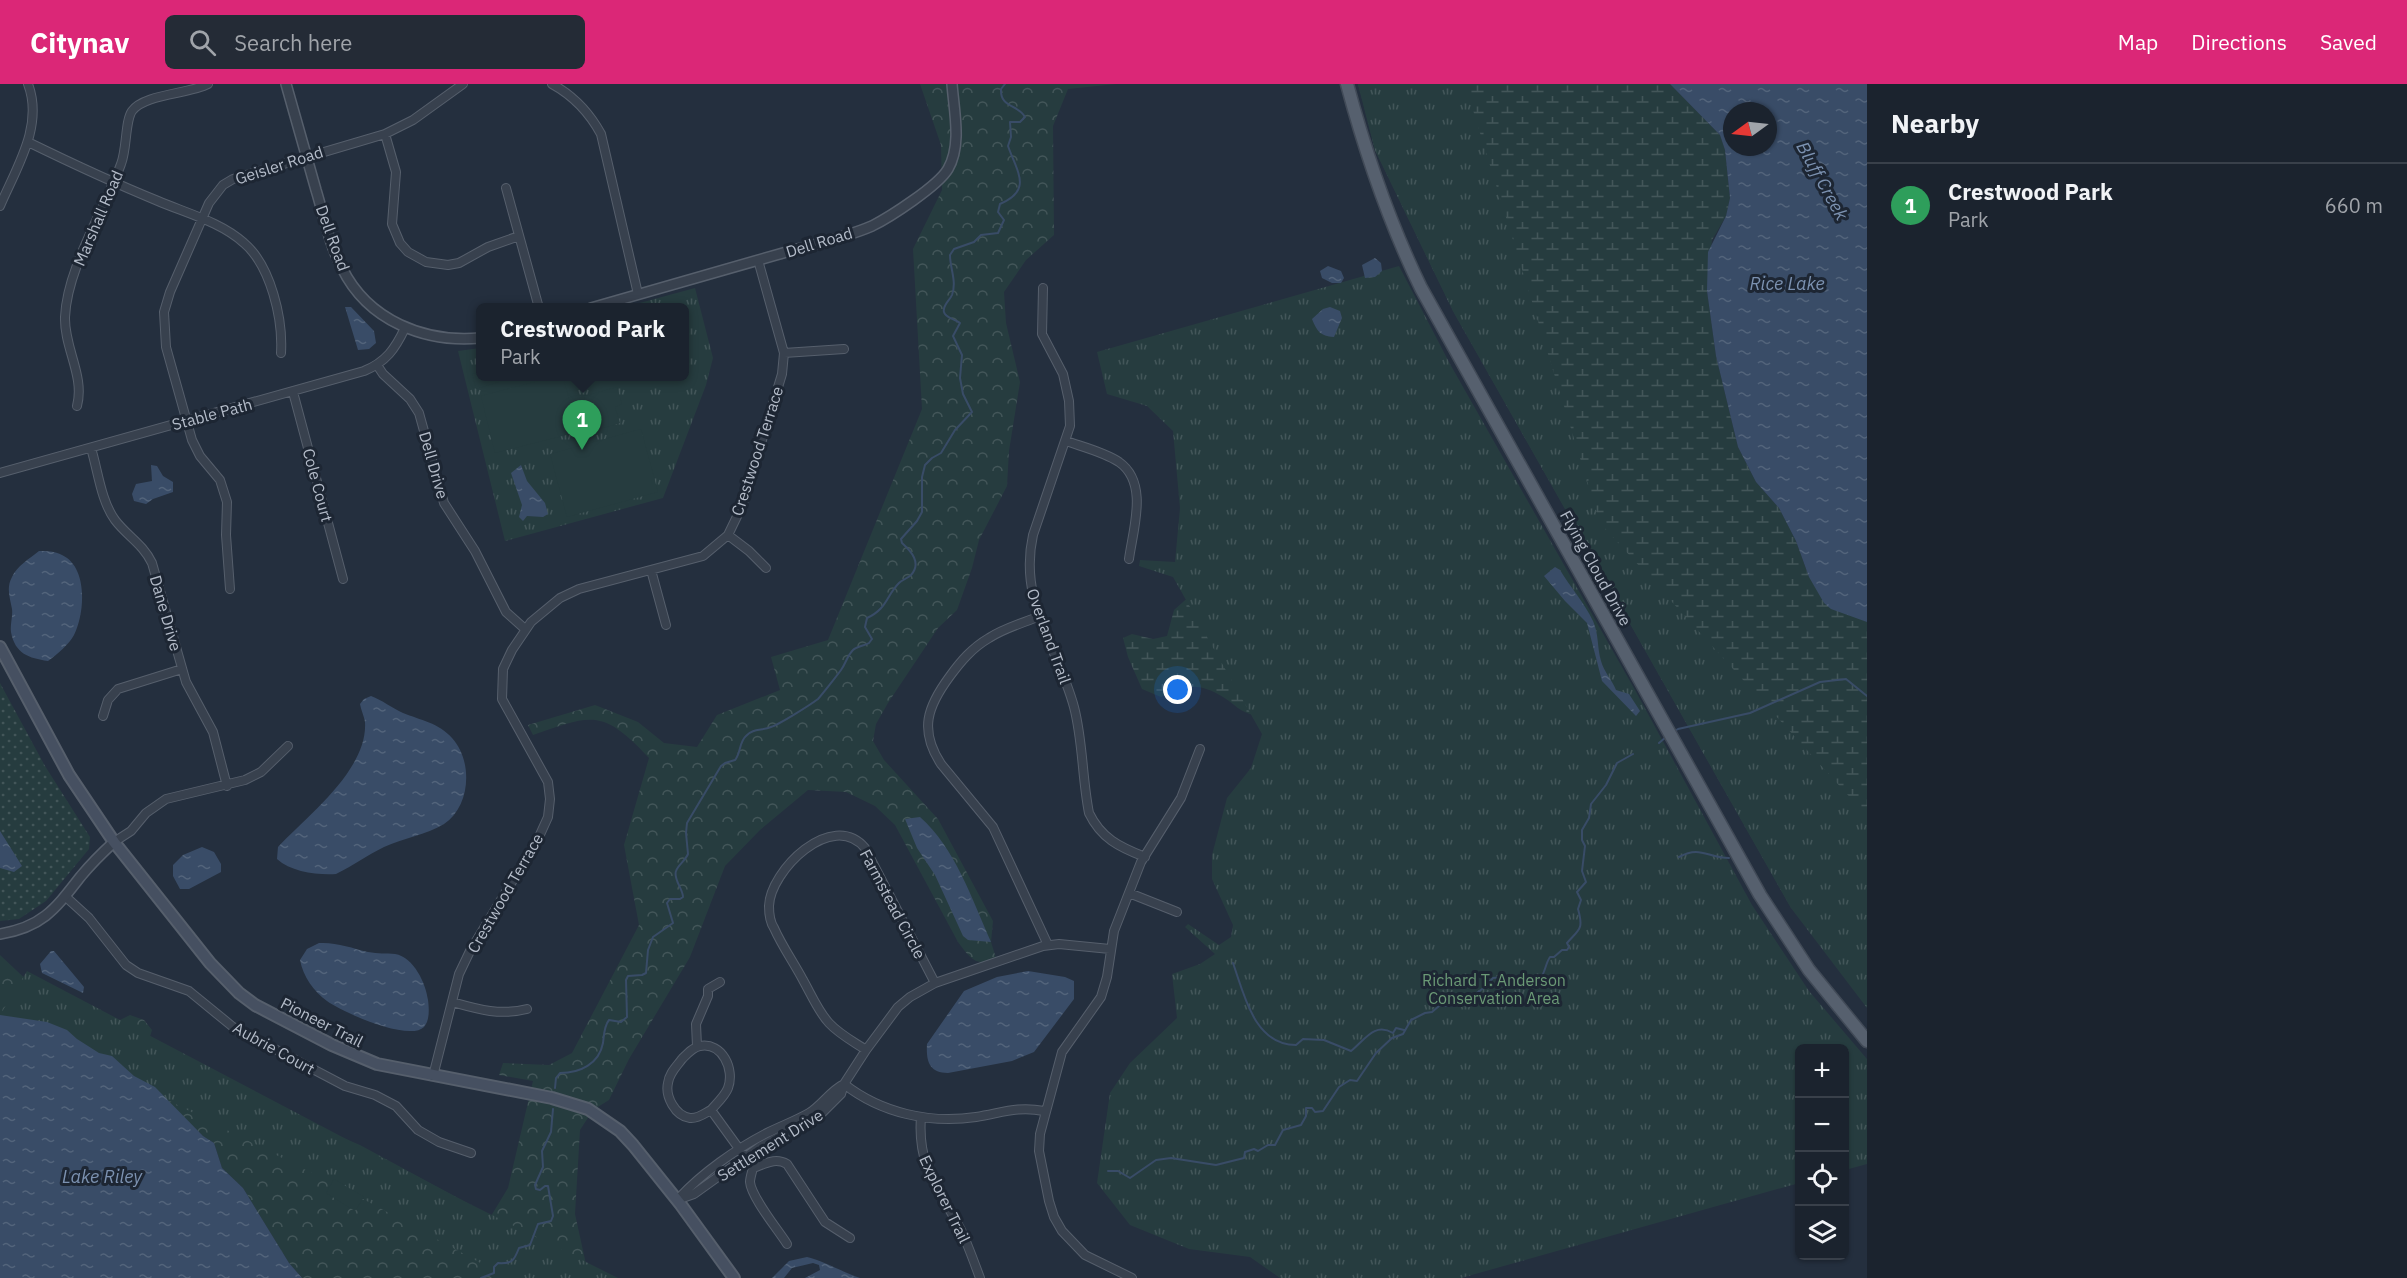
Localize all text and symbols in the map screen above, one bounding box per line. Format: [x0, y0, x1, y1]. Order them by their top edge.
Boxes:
search box [165, 15, 585, 69]
text: Citynav [30, 24, 129, 61]
icon: search [186, 26, 219, 59]
text: Search here [234, 28, 352, 57]
text: Map [2118, 28, 2158, 56]
text: Directions [2191, 28, 2287, 56]
text: Saved [2320, 28, 2377, 56]
north arrow [1723, 102, 1777, 156]
text: Nearby [1891, 106, 1979, 140]
water label: Bluff Creek [1791, 137, 1854, 225]
street label: Geisler Road [233, 141, 325, 189]
street label: Marshall Road [69, 167, 127, 269]
text: Crestwood Park [1948, 177, 2113, 206]
text: 1 [1905, 192, 1917, 219]
text: 660 m [2325, 192, 2383, 219]
street label: Dell Road [312, 202, 354, 274]
text: Park [1948, 206, 1988, 233]
street label: Dell Road [783, 222, 855, 262]
water label: Rice Lake [1749, 272, 1825, 295]
popup [476, 303, 689, 381]
text: Crestwood Park [500, 314, 665, 343]
text: Park [500, 343, 541, 370]
street label: Crestwood Terrace [727, 384, 787, 518]
street label: Stable Path [170, 394, 254, 434]
pin: 1 [562, 400, 602, 450]
street label: Dell Drive [415, 429, 453, 501]
street label: Cole Court [299, 446, 337, 524]
street label: Flying Cloud Drive [1556, 507, 1636, 629]
street label: Dane Drive [146, 573, 186, 653]
street label: Overland Trail [1023, 586, 1075, 686]
your location [1163, 675, 1192, 704]
street label: Crestwood Terrace [463, 829, 547, 956]
street label: Farmstead Circle [856, 846, 930, 962]
park label: Richard T. Anderson Conservation Area [1422, 970, 1566, 1008]
street label: Pioneer Trail [277, 993, 367, 1051]
street label: Aubrie Court [230, 1017, 318, 1079]
map controls [1795, 1044, 1849, 1260]
button: + [1795, 1044, 1849, 1098]
button: − [1795, 1098, 1849, 1152]
street label: Settlement Drive [714, 1104, 827, 1185]
street label: Explorer Trail [915, 1152, 975, 1246]
button: locate [1795, 1152, 1849, 1206]
water label: Lake Riley [62, 1165, 143, 1188]
button: layers [1795, 1206, 1849, 1260]

